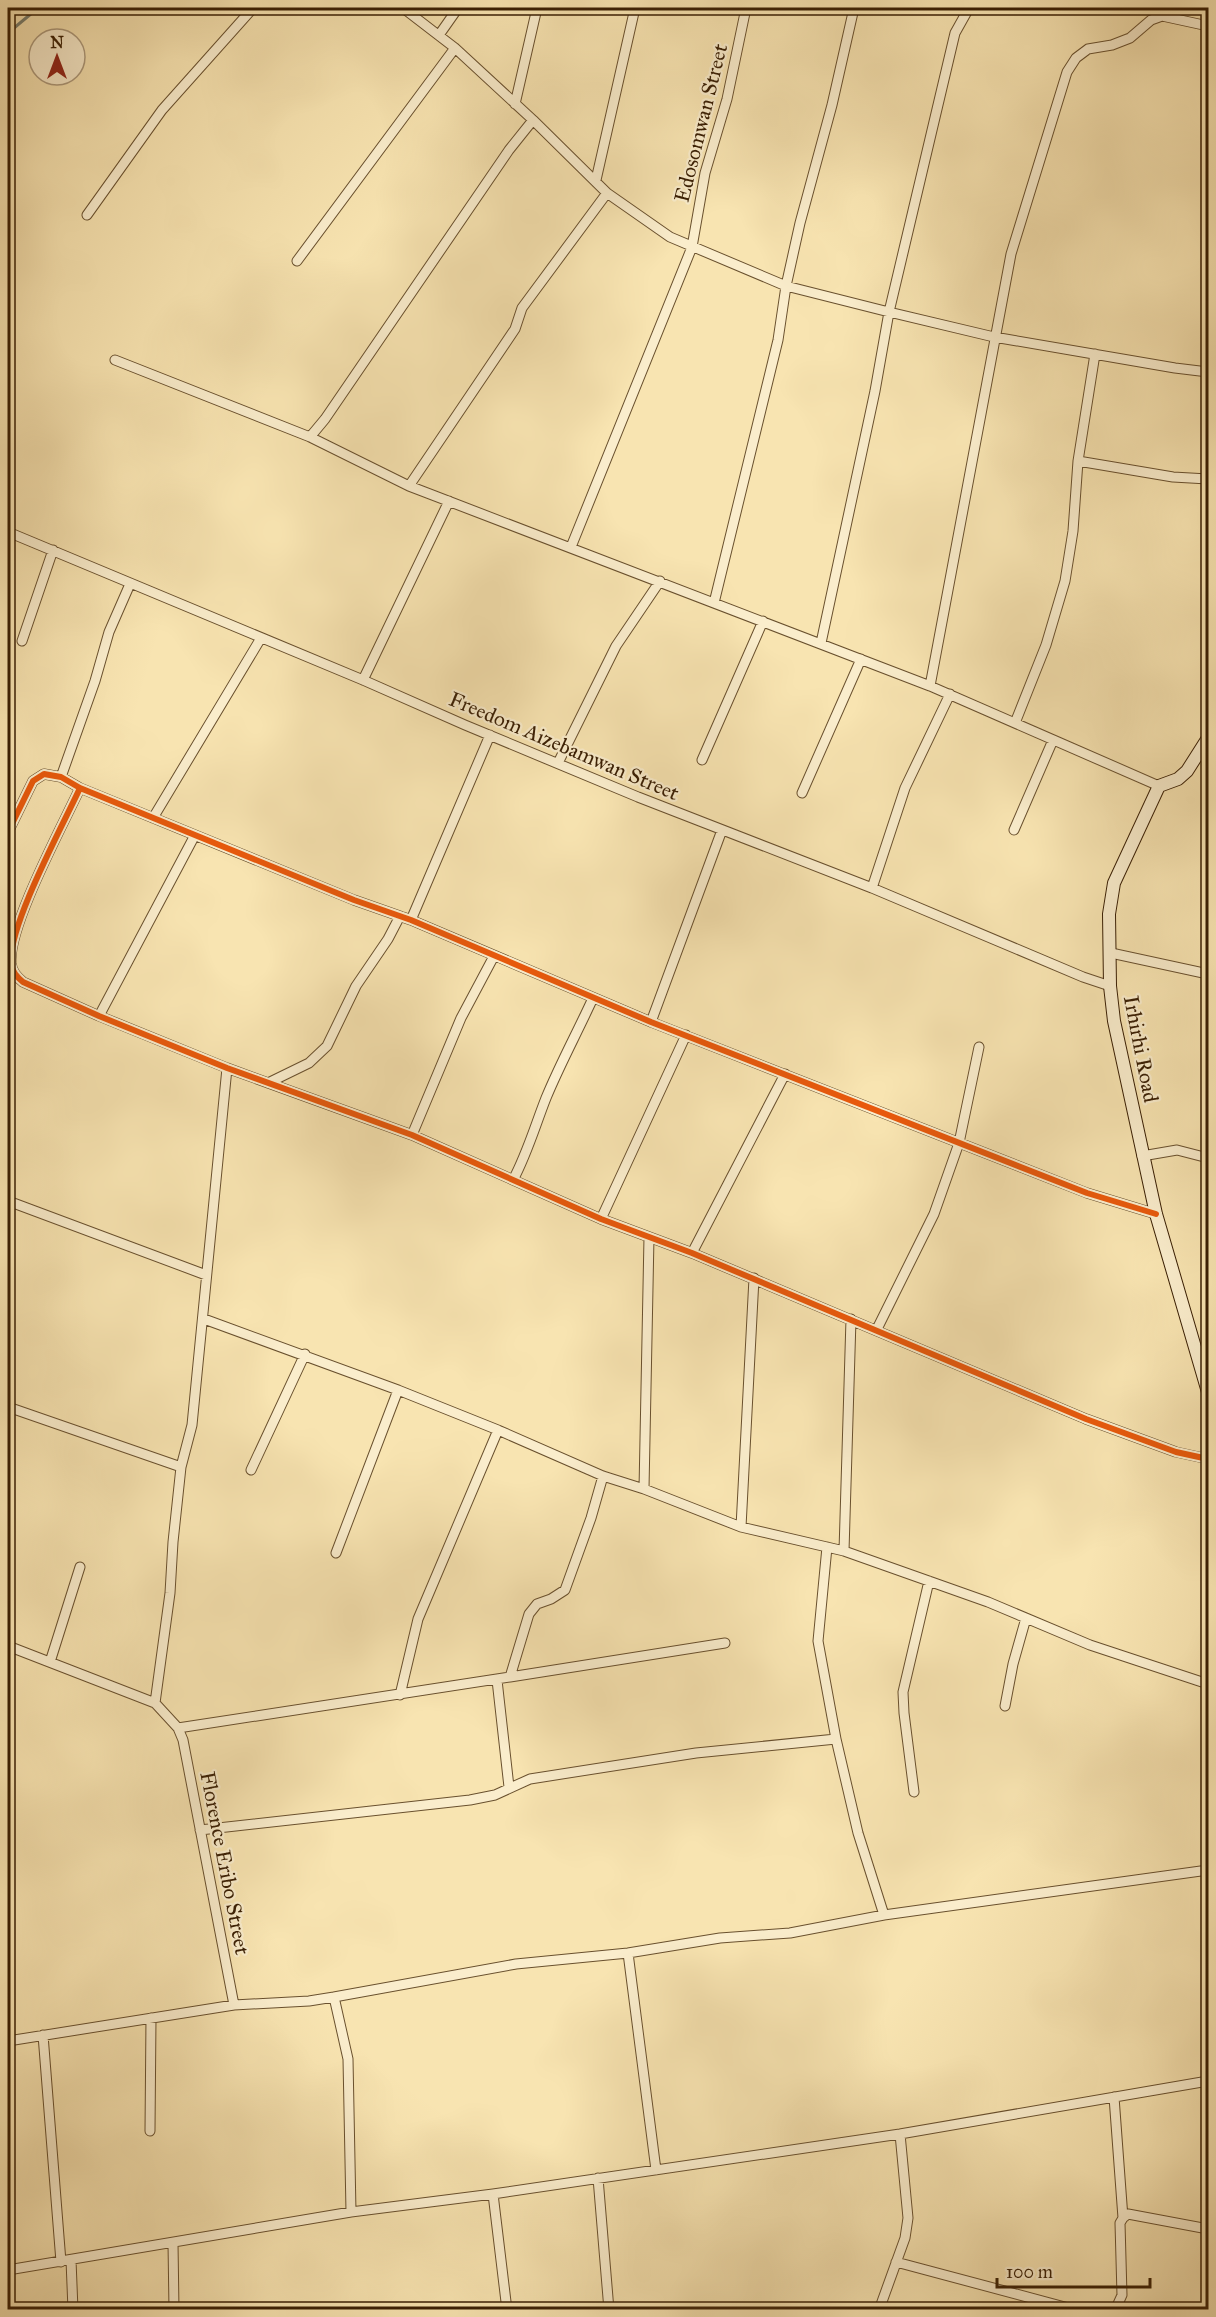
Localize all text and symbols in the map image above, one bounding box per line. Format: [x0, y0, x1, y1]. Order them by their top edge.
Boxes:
north arrow [27, 27, 87, 87]
text: N [50, 33, 64, 52]
street label: Edosomwan Street [669, 40, 733, 205]
street label: Freedom Aizebamwan Street [445, 686, 683, 806]
street label: Irhirhi Road [1118, 993, 1164, 1105]
street label: Florence Eribo Street [194, 1769, 256, 1957]
scale bar [997, 2251, 1150, 2289]
text: 100 m [1006, 2261, 1053, 2283]

